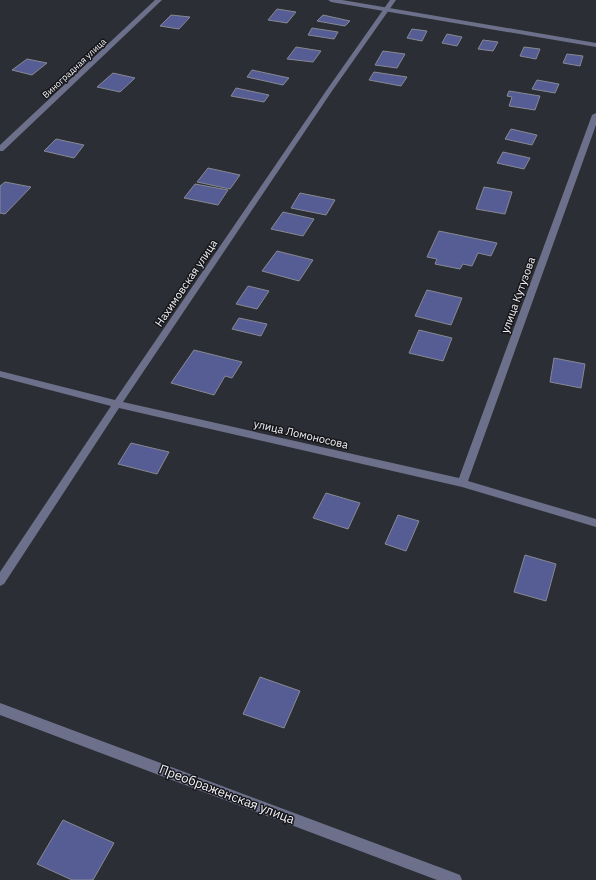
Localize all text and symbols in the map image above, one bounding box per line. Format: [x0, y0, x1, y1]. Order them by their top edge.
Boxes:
street label: Виноградная улица [40, 36, 108, 100]
street label: Нахимовская улица [152, 237, 220, 329]
street label: улица Кутузова [498, 255, 538, 335]
street label: улица Ломоносова [252, 416, 350, 452]
street label: Преображенская улица [157, 760, 297, 828]

